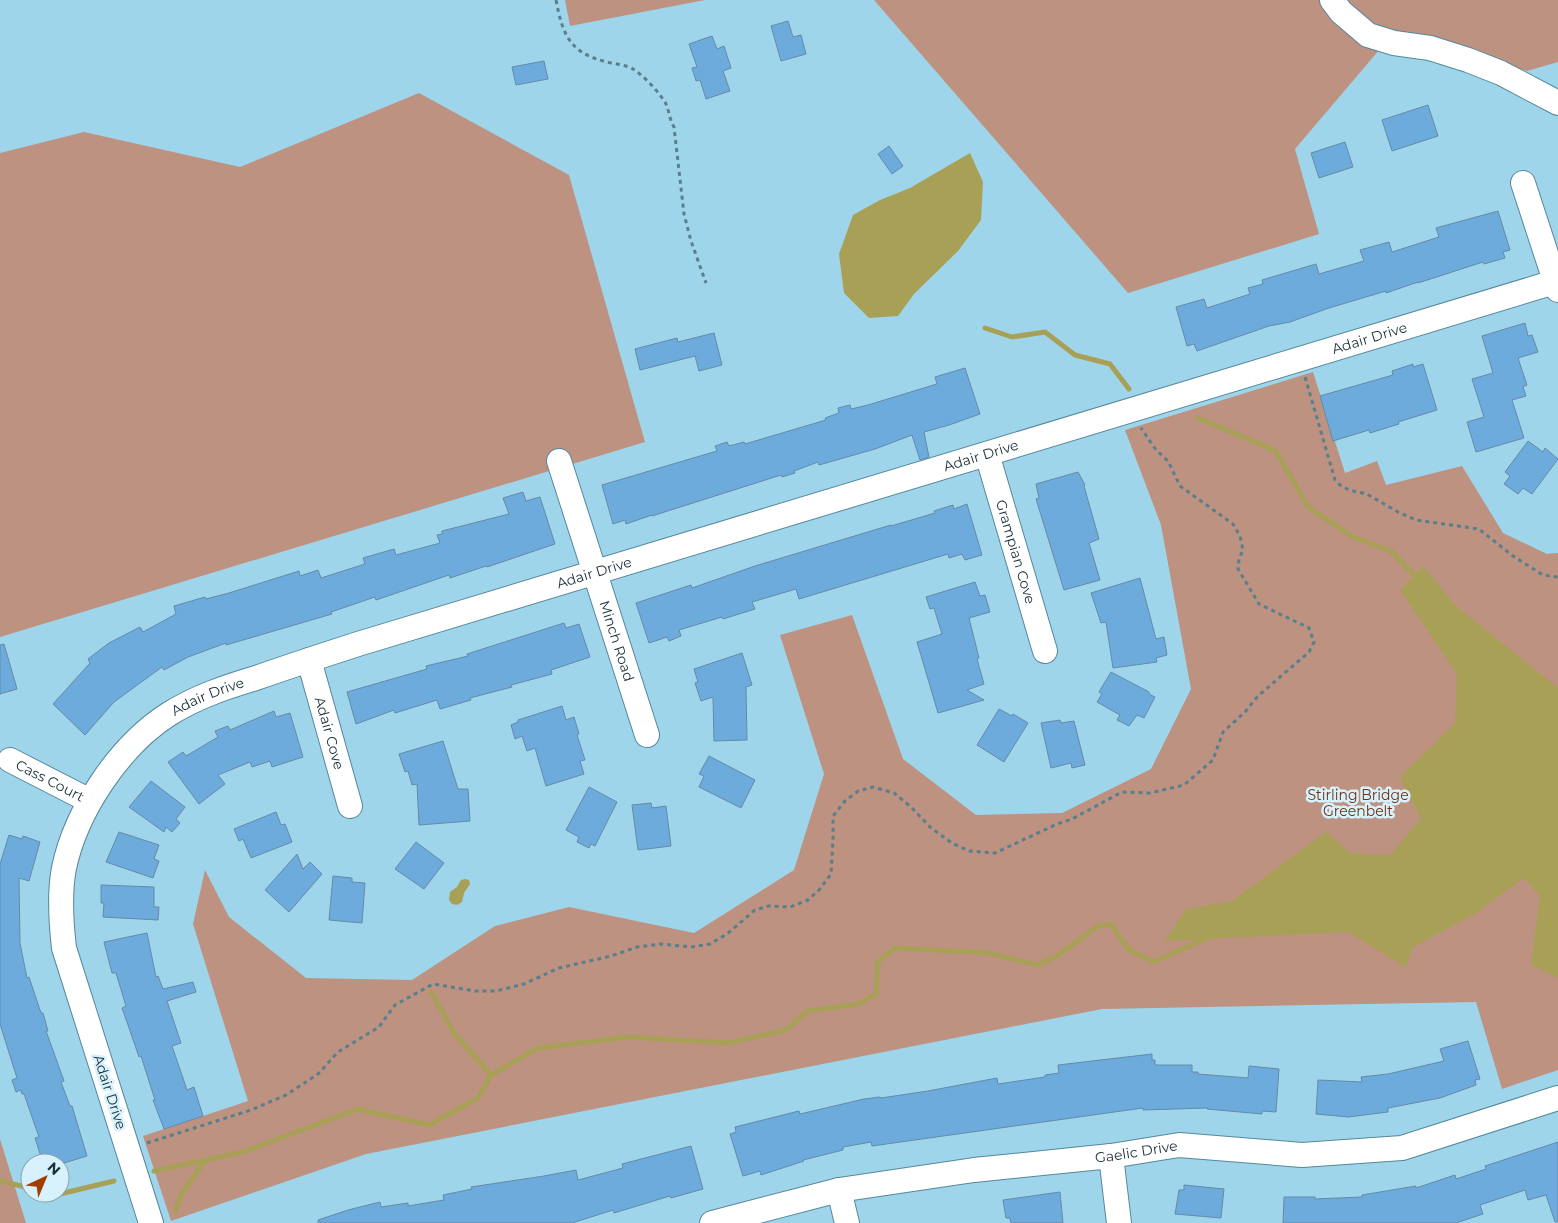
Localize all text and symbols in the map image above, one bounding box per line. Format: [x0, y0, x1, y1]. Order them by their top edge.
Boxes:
street label: Adair Drive [1330, 318, 1409, 358]
street label: Adair Drive [941, 436, 1021, 475]
street label: Grampian Cove [992, 498, 1040, 606]
street label: Adair Drive [554, 553, 634, 592]
street label: Minch Road [595, 598, 638, 684]
street label: Adair Drive [168, 673, 246, 720]
street label: Adair Cove [311, 695, 348, 772]
street label: Cass Court [13, 755, 88, 806]
park label: Stirling Bridge Greenbelt [1307, 786, 1409, 820]
street label: Adair Drive [89, 1052, 131, 1132]
street label: Gaelic Drive [1094, 1136, 1179, 1167]
north arrow [20, 1153, 70, 1203]
text: N [44, 1158, 64, 1179]

